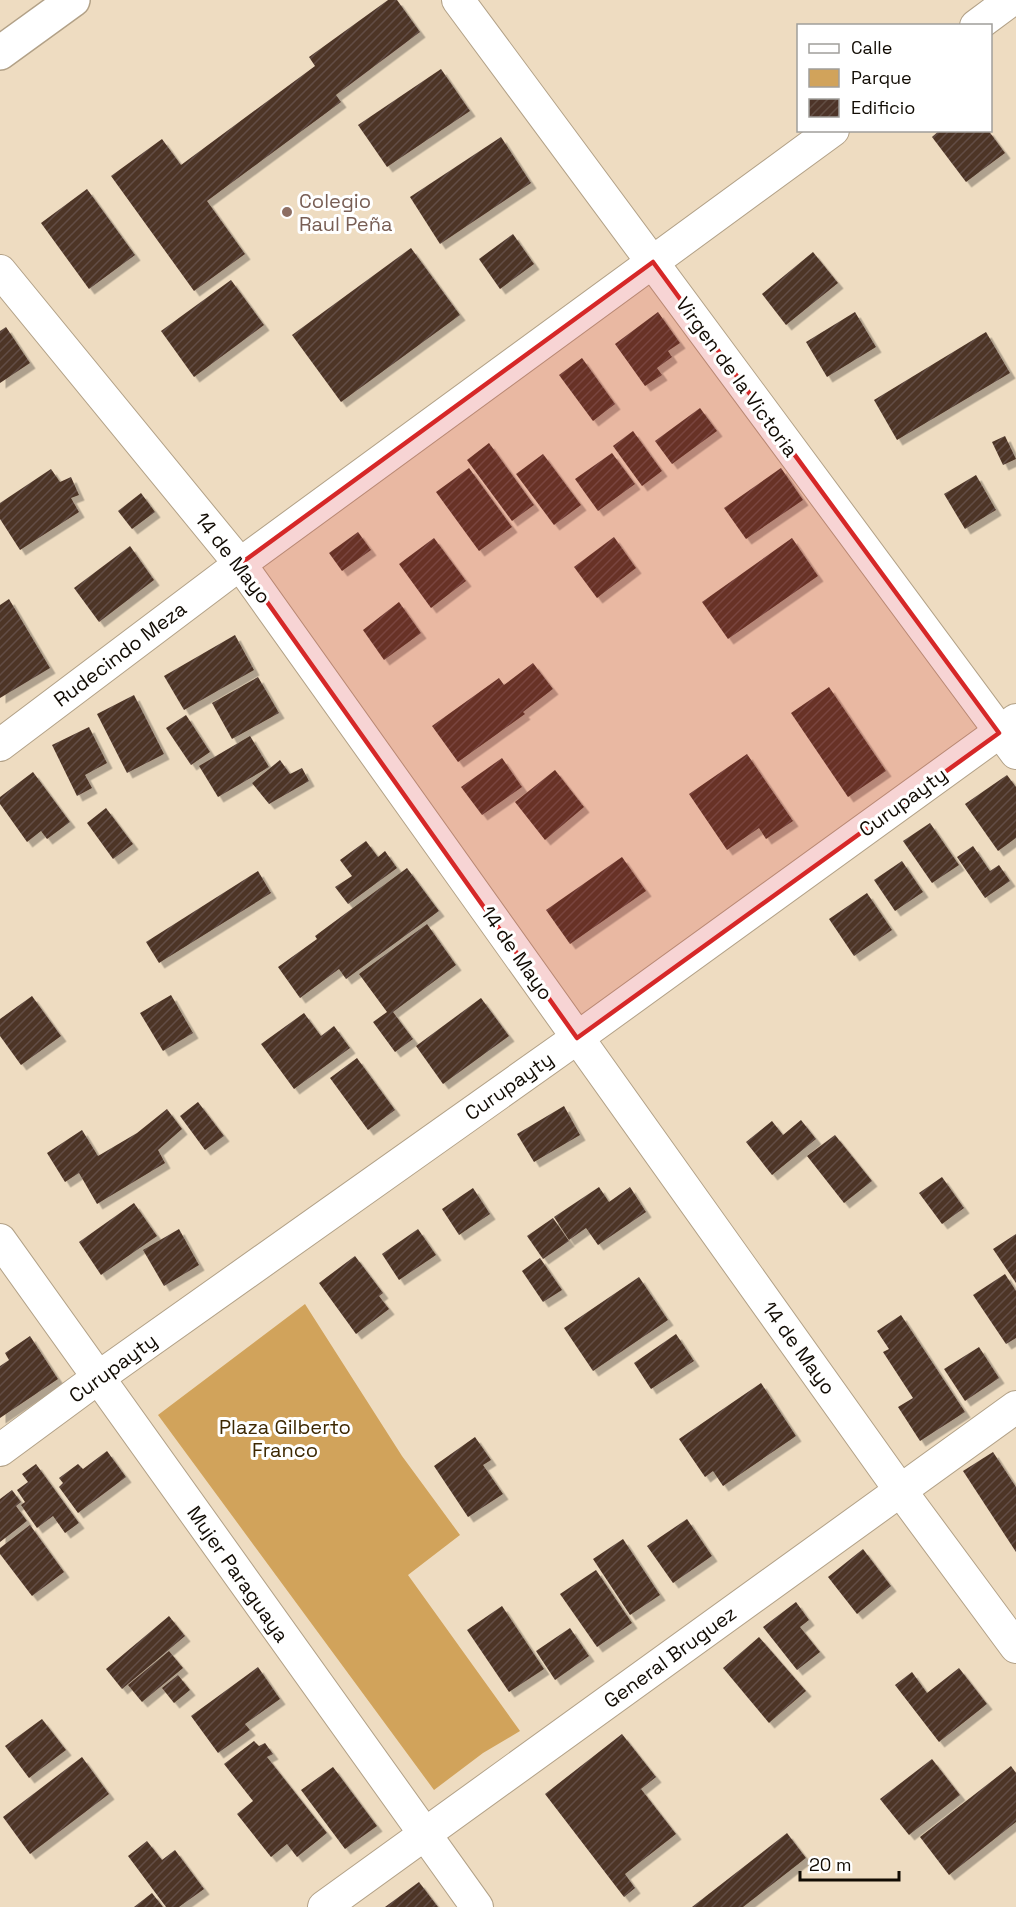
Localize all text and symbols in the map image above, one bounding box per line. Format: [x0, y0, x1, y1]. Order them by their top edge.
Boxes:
legend [797, 24, 992, 132]
text: Calle [851, 36, 892, 59]
text: Parque [851, 66, 912, 89]
text: Edificio [851, 96, 915, 119]
place label: Colegio Raul Peña [299, 188, 392, 237]
marker: Colegio Raul Peña [280, 205, 294, 219]
street label: Virgen de la Victoria [670, 292, 804, 462]
street label: 14 de Mayo [189, 507, 277, 609]
street label: Rudecindo Meza [48, 596, 192, 712]
street label: Curupayty [854, 761, 952, 843]
street label: 14 de Mayo [475, 901, 559, 1005]
street label: Curupayty [459, 1046, 559, 1126]
street label: 14 de Mayo [756, 1296, 842, 1400]
street label: Curupayty [64, 1327, 162, 1409]
park label: Plaza Gilberto Franco [219, 1414, 351, 1463]
street label: Mujer Paraguaya [181, 1501, 295, 1647]
street label: General Bruguez [598, 1600, 742, 1714]
scale bar [800, 1844, 899, 1882]
text: 20 m [809, 1853, 852, 1876]

